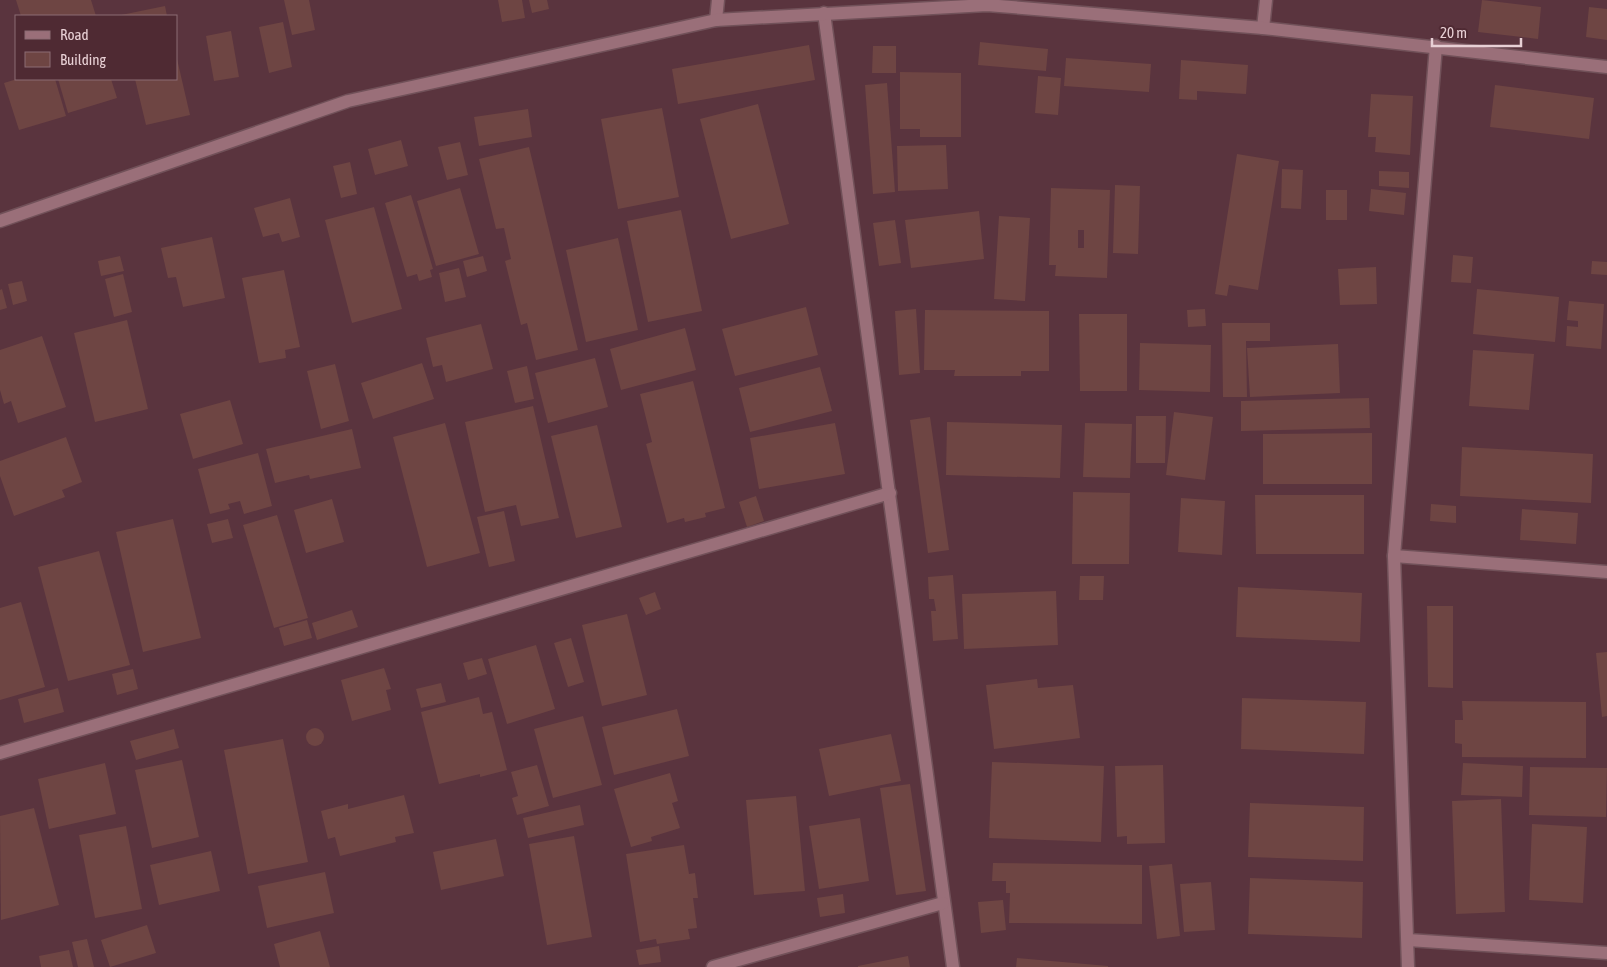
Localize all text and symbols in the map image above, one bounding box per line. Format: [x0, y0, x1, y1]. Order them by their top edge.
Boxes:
legend [15, 15, 178, 80]
scale bar [1432, 15, 1521, 47]
text: 20 m [1440, 24, 1467, 41]
text: Road [60, 26, 89, 43]
text: Building [60, 51, 106, 68]

